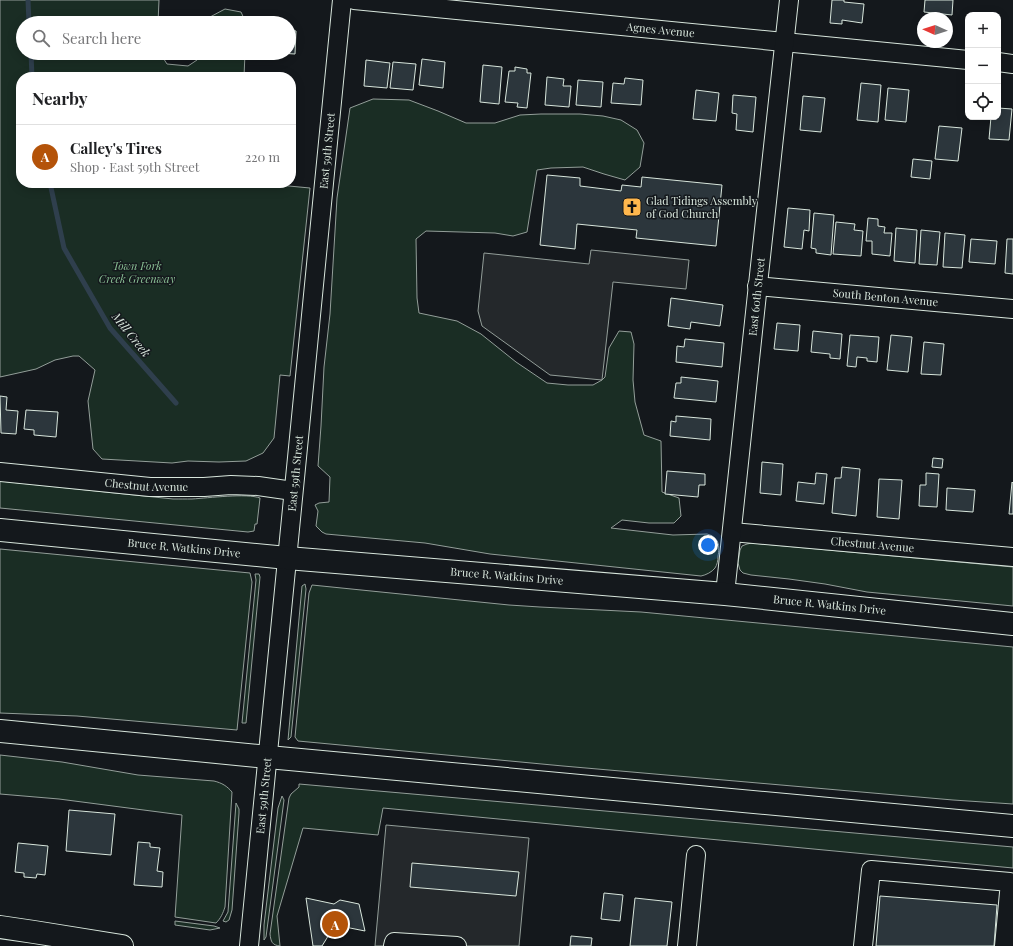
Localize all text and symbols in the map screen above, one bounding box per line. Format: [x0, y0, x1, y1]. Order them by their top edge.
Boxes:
north arrow [917, 12, 953, 48]
map controls [965, 12, 1001, 120]
button: + [965, 12, 1001, 48]
search box [16, 16, 296, 60]
street label: Agnes Avenue [625, 19, 696, 40]
icon: search [30, 27, 52, 49]
text: Search here [62, 28, 141, 48]
button: − [965, 48, 1001, 84]
button: locate [965, 84, 1001, 120]
text: Nearby [32, 87, 87, 109]
street label: East 59th Street [315, 112, 338, 190]
text: Calley's Tires [70, 138, 162, 158]
text: A [41, 148, 49, 165]
text: 220 m [245, 148, 280, 165]
text: Shop · East 59th Street [70, 158, 199, 175]
place label: Glad Tidings Assembly of God Church [646, 193, 758, 221]
church icon: Glad Tidings Assembly of God Church [621, 196, 643, 218]
street label: East 60th Street [745, 257, 768, 337]
park label: Town Fork Creek Greenway [99, 258, 176, 286]
street label: South Benton Avenue [832, 285, 939, 309]
water label: Mill Creek [108, 308, 155, 360]
street label: East 59th Street [284, 434, 306, 512]
street label: Chestnut Avenue [104, 474, 189, 494]
street label: Chestnut Avenue [830, 533, 915, 555]
street label: Bruce R. Watkins Drive [127, 534, 242, 560]
your location [698, 535, 718, 555]
street label: Bruce R. Watkins Drive [450, 563, 564, 588]
street label: Bruce R. Watkins Drive [772, 591, 887, 618]
street label: East 59th Street [252, 757, 274, 834]
pin: A [322, 909, 348, 939]

